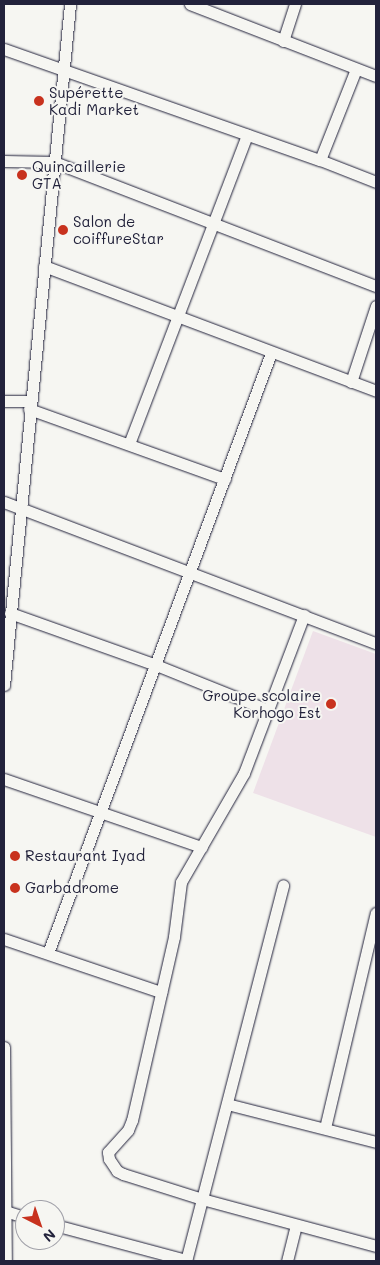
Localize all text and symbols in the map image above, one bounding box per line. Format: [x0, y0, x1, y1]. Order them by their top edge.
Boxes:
place label: Supérette Kadi Market [49, 83, 139, 118]
marker: Supérette Kadi Market [33, 95, 45, 107]
place label: Quincaillerie GTA [32, 157, 126, 192]
marker: Quincaillerie GTA [16, 169, 28, 181]
place label: Salon de coiffureStar [73, 212, 164, 247]
marker: Salon de coiffureStar [57, 224, 69, 236]
place label: Groupe scolaire Korhogo Est [202, 686, 321, 721]
marker: Groupe scolaire Korhogo Est [325, 698, 337, 710]
place label: Restaurant Iyad [25, 847, 145, 865]
marker: Restaurant Iyad [9, 850, 21, 862]
place label: Garbadrome [25, 879, 119, 897]
marker: Garbadrome [9, 882, 21, 894]
north arrow [15, 1200, 65, 1250]
text: N [39, 1225, 60, 1247]

